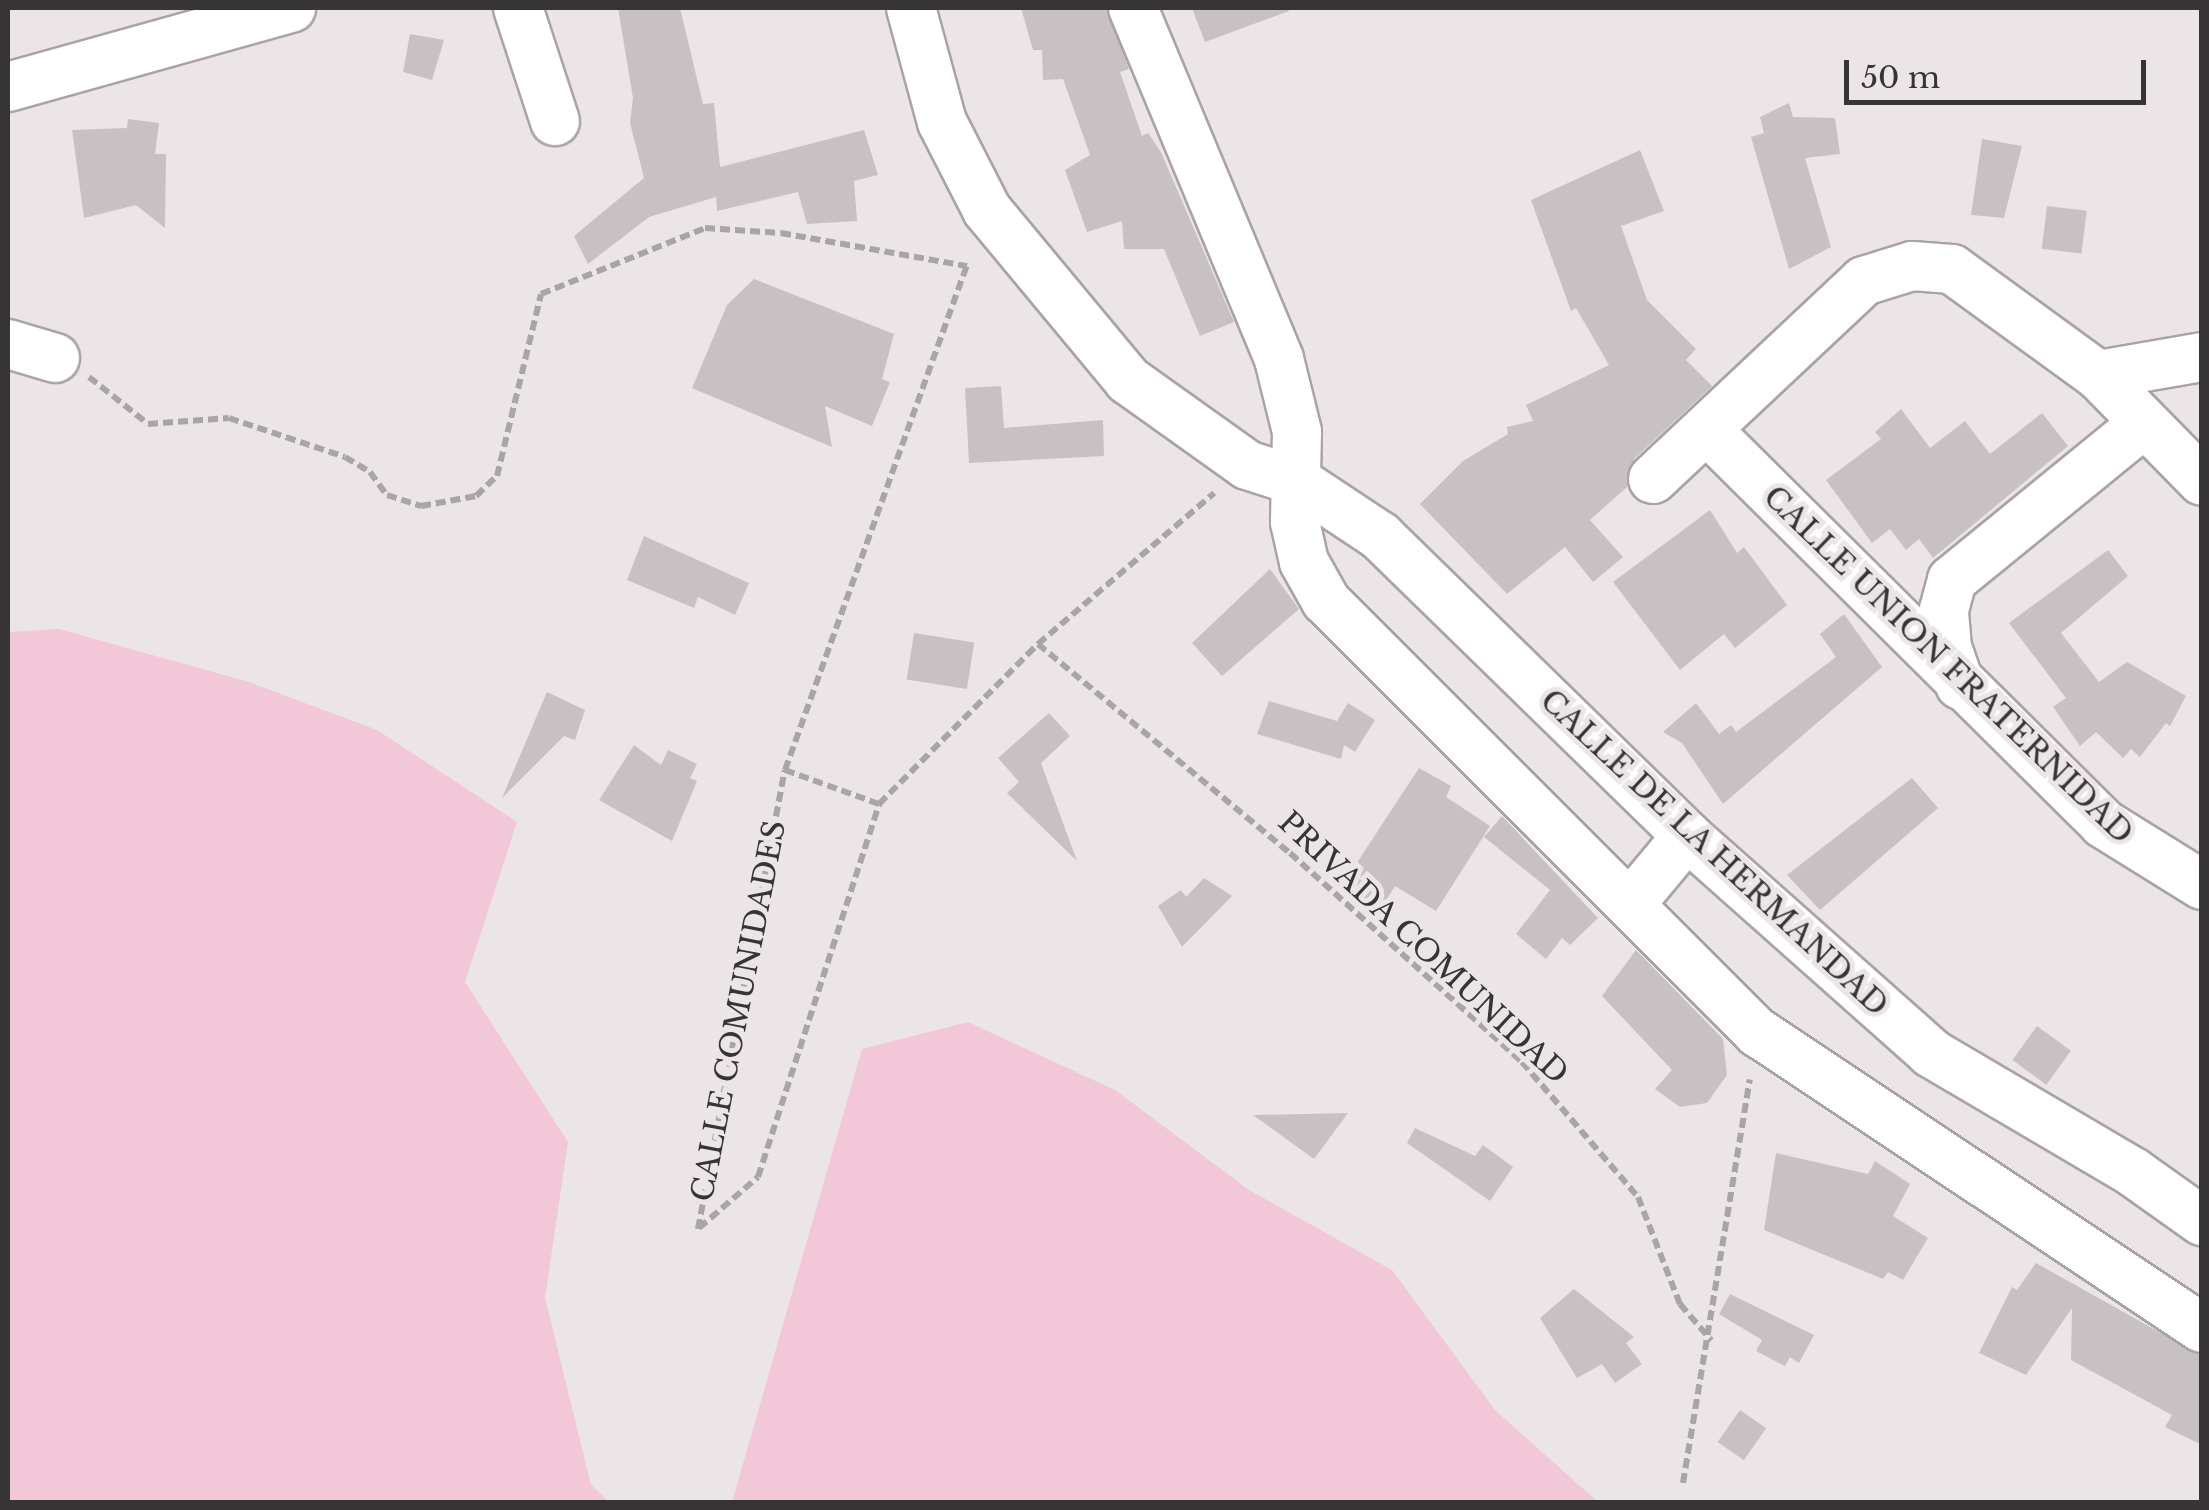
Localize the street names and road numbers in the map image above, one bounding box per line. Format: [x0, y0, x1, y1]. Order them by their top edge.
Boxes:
street label: CALLE UNION FRATERNIDAD [1756, 479, 2140, 851]
street label: CALLE DE LA HERMANDAD [1532, 682, 1896, 1024]
street label: PRIVADA COMUNIDAD [1270, 804, 1576, 1092]
street label: CALLE COMUNIDADES [684, 817, 794, 1205]

